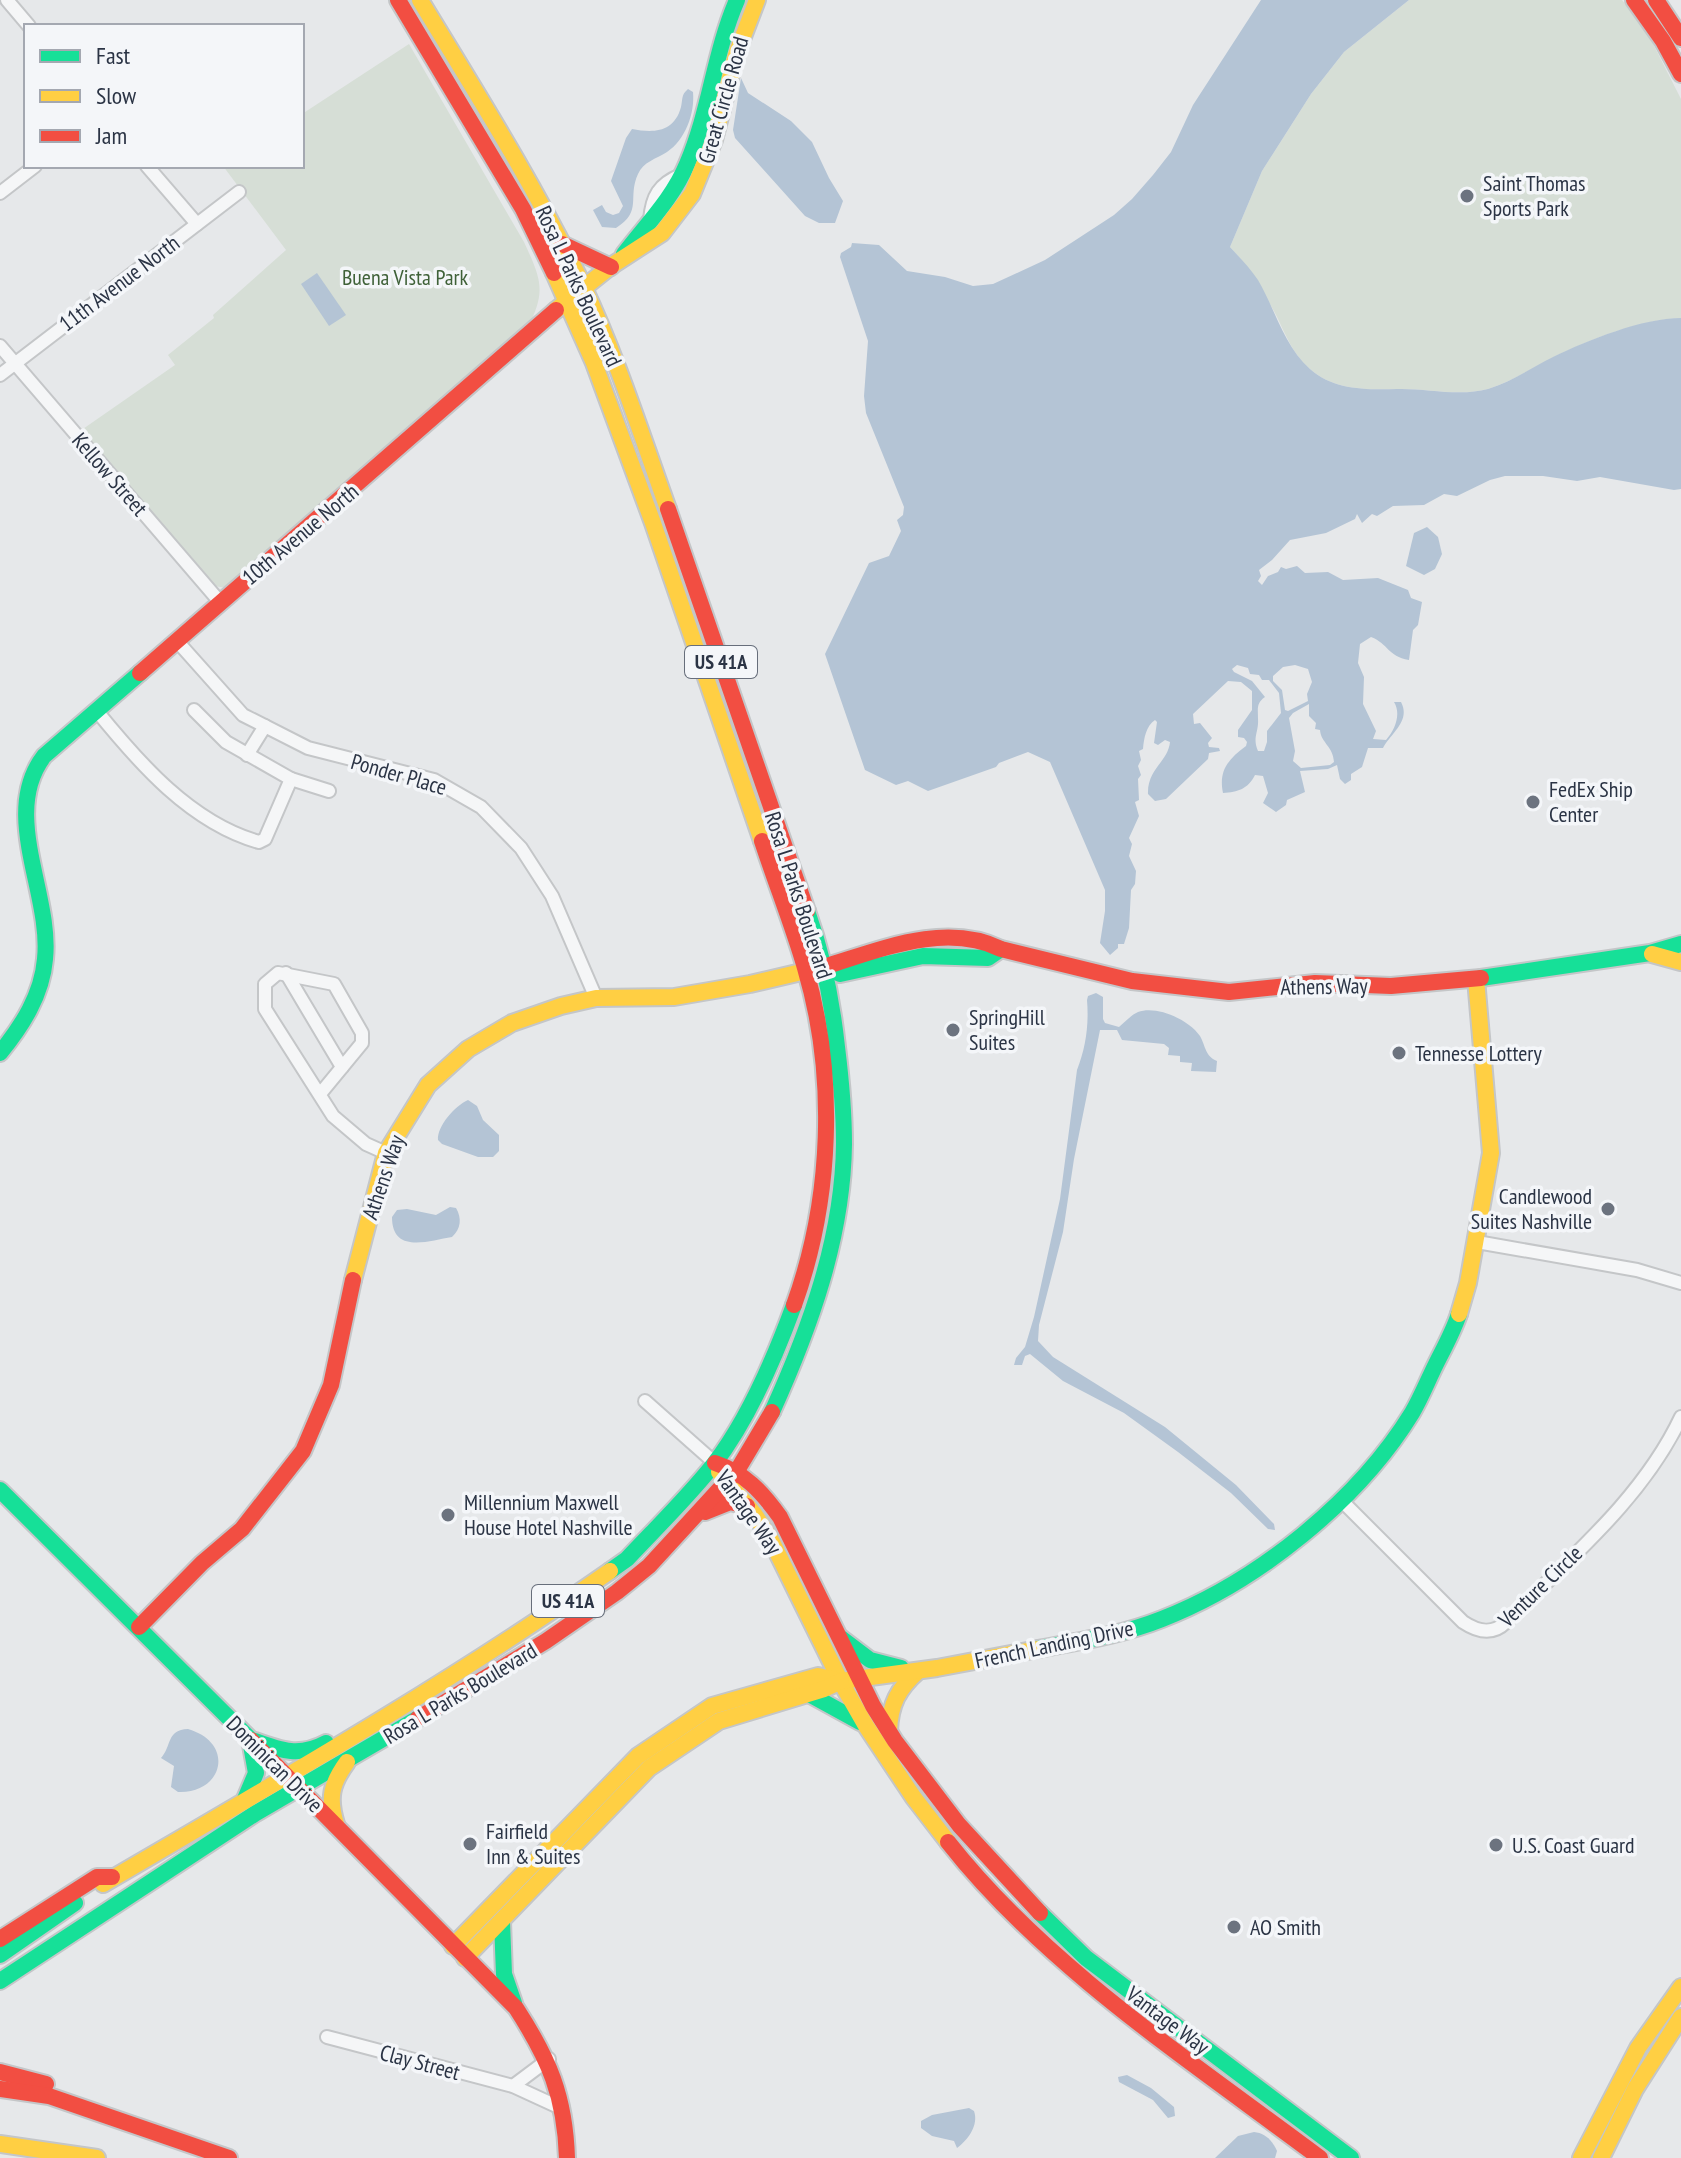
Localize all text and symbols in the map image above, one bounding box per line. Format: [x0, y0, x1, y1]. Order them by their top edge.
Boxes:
legend [24, 24, 304, 168]
street label: Great Circle Road [692, 33, 754, 167]
text: Fast [96, 40, 131, 71]
text: Slow [96, 80, 137, 111]
text: Jam [95, 120, 127, 151]
place label: Saint Thomas Sports Park [1483, 169, 1585, 222]
marker: Saint Thomas Sports Park [1458, 187, 1476, 205]
street label: Rosa L Parks Boulevard [530, 201, 628, 371]
street label: 11th Avenue North [53, 229, 185, 337]
park label: Buena Vista Park [342, 263, 469, 291]
street label: Kellow Street [66, 427, 154, 521]
street label: 10th Avenue North [236, 477, 364, 591]
road number: US 41A [685, 646, 757, 678]
street label: Ponder Place [348, 747, 450, 801]
place label: FedEx Ship Center [1549, 775, 1633, 828]
marker: FedEx Ship Center [1524, 793, 1542, 811]
street label: Rosa L Parks Boulevard [759, 808, 839, 982]
street label: Athens Way [1280, 971, 1369, 1001]
place label: SpringHill Suites [969, 1003, 1046, 1056]
marker: SpringHill Suites [944, 1021, 962, 1039]
place label: Tennesse Lottery [1415, 1039, 1542, 1067]
marker: Tennesse Lottery [1390, 1044, 1408, 1062]
street label: Athens Way [356, 1130, 411, 1223]
place label: Candlewood Suites Nashville [1471, 1182, 1592, 1235]
marker: Candlewood Suites Nashville [1599, 1200, 1617, 1218]
street label: Vantage Way [709, 1464, 789, 1560]
place label: Millennium Maxwell House Hotel Nashville [464, 1488, 632, 1541]
marker: Millennium Maxwell House Hotel Nashville [439, 1506, 457, 1524]
street label: Venture Circle [1491, 1539, 1588, 1634]
road number: US 41A [532, 1585, 604, 1617]
street label: French Landing Drive [972, 1614, 1136, 1674]
street label: Rosa L Parks Boulevard [378, 1636, 542, 1750]
street label: Dominican Drive [221, 1710, 329, 1818]
place label: Fairfield Inn & Suites [486, 1817, 580, 1870]
place label: U.S. Coast Guard [1512, 1831, 1635, 1859]
marker: Fairfield Inn & Suites [461, 1835, 479, 1853]
marker: U.S. Coast Guard [1487, 1836, 1505, 1854]
place label: AO Smith [1250, 1913, 1321, 1941]
marker: AO Smith [1225, 1918, 1243, 1936]
street label: Vantage Way [1120, 1979, 1216, 2061]
street label: Clay Street [377, 2038, 463, 2086]

